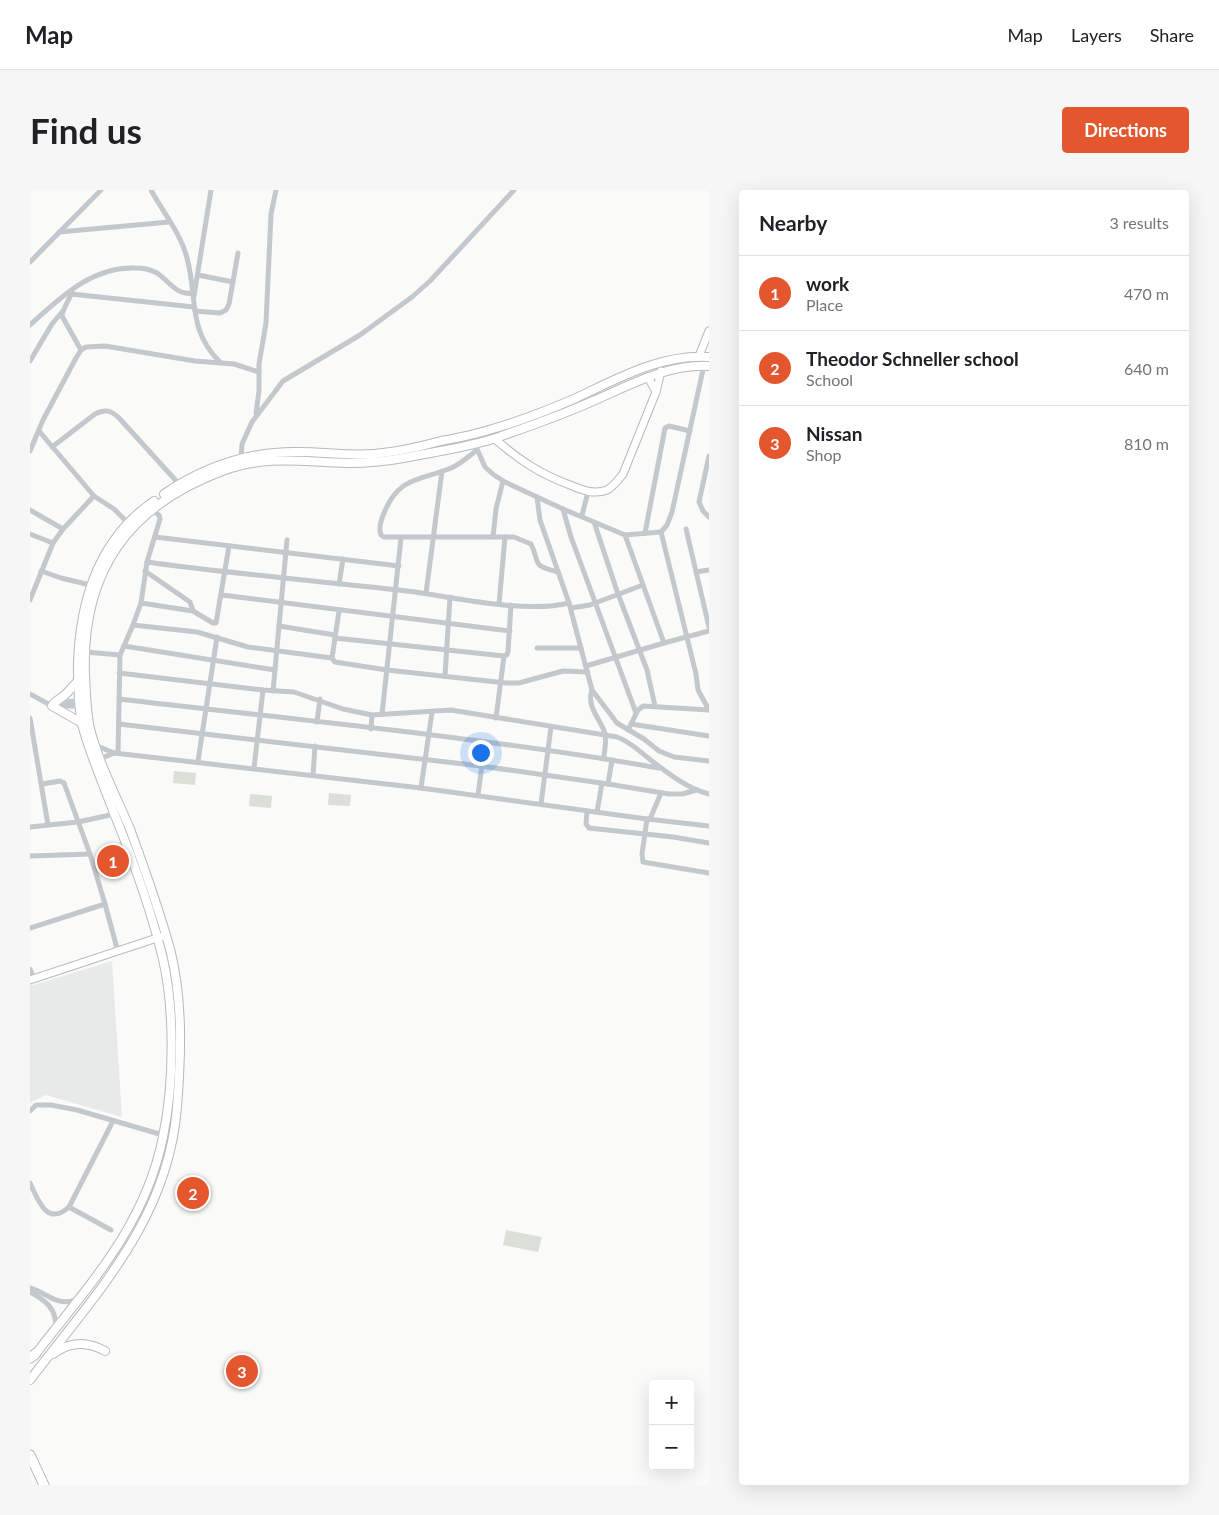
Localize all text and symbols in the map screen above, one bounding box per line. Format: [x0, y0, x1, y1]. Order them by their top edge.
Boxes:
text: Map [25, 20, 73, 49]
text: Map [1007, 24, 1043, 46]
text: Layers [1071, 24, 1122, 46]
text: Share [1150, 24, 1194, 46]
button: Directions [1062, 107, 1189, 153]
text: Find us [30, 109, 142, 151]
text: Nearby [759, 210, 827, 235]
text: 3 results [1109, 213, 1169, 232]
text: work [806, 272, 849, 295]
text: 1 [770, 284, 780, 303]
text: 470 m [1124, 284, 1169, 303]
text: Place [806, 295, 843, 314]
text: Theodor Schneller school [806, 347, 1019, 370]
text: 2 [770, 359, 780, 378]
text: 640 m [1124, 359, 1169, 378]
text: School [806, 370, 853, 389]
text: Nissan [806, 422, 862, 445]
text: 3 [770, 434, 780, 453]
text: 810 m [1124, 434, 1169, 453]
text: Shop [806, 445, 842, 464]
your location [468, 740, 494, 766]
pin: 1 [97, 842, 129, 880]
pin: 2 [177, 1174, 209, 1212]
pin: 3 [226, 1352, 258, 1390]
map controls [649, 1380, 694, 1470]
button: + [649, 1380, 694, 1425]
button: − [649, 1425, 694, 1470]

